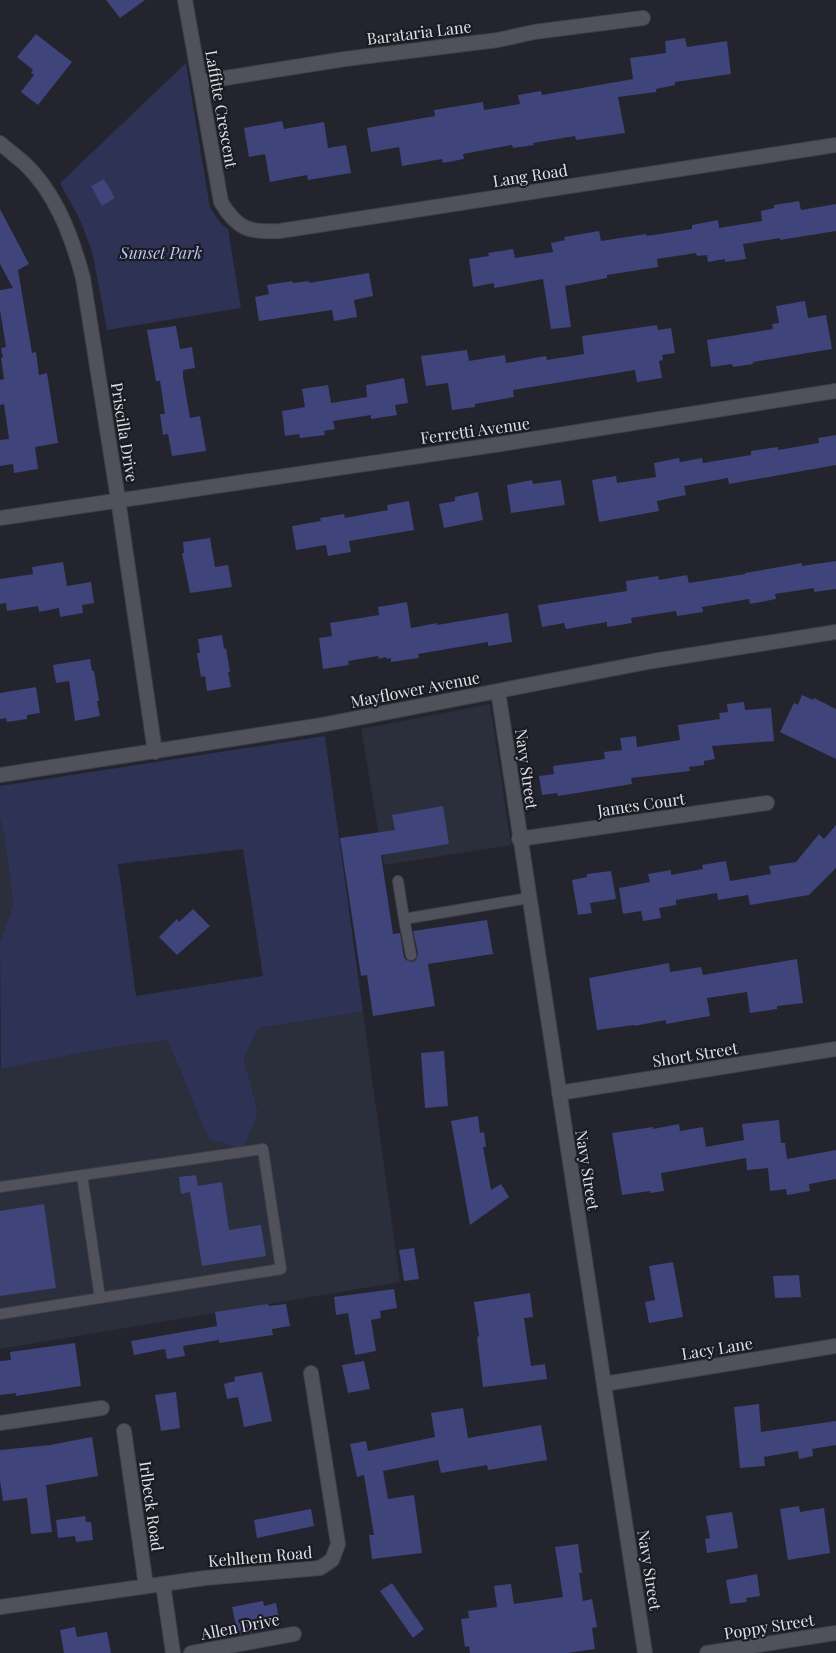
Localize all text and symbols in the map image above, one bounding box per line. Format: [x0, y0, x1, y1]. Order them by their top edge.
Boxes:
street label: Barataria Lane [365, 15, 473, 49]
street label: Laffitte Crescent [201, 48, 243, 170]
street label: Lang Road [491, 159, 569, 191]
park label: Sunset Park [119, 242, 202, 263]
street label: Priscilla Drive [107, 381, 143, 483]
street label: Ferretti Avenue [419, 412, 531, 448]
street label: Mayflower Avenue [348, 666, 482, 712]
street label: Navy Street [511, 727, 543, 811]
street label: James Court [595, 787, 686, 821]
street label: Short Street [651, 1037, 740, 1071]
street label: Navy Street [571, 1128, 605, 1212]
street label: Lacy Lane [680, 1332, 754, 1364]
street label: Irlbeck Road [135, 1460, 169, 1552]
street label: Navy Street [633, 1528, 667, 1612]
street label: Kehlhem Road [207, 1541, 313, 1571]
street label: Allen Drive [198, 1608, 281, 1644]
street label: Poppy Street [722, 1608, 816, 1643]

